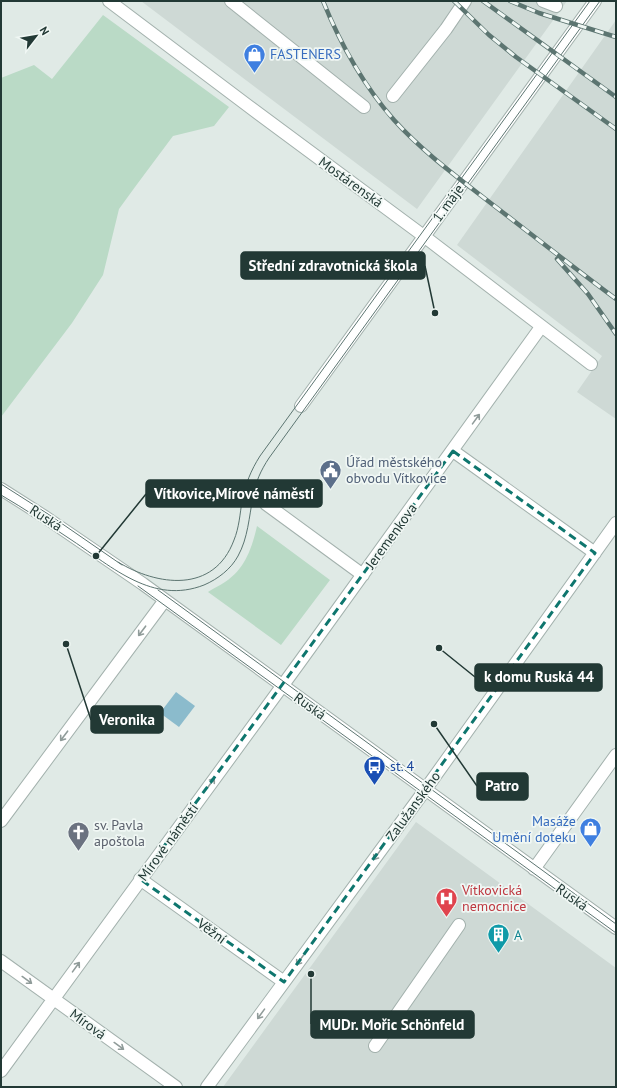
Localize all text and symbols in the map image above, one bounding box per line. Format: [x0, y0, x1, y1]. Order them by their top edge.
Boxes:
north arrow [16, 16, 56, 56]
text: N [37, 24, 52, 38]
shop icon: FASTENERS [242, 41, 268, 74]
place label: FASTENERS [270, 45, 341, 63]
street label: Mostárenská [315, 153, 387, 211]
street label: 1. máje [428, 181, 468, 225]
callout: Střední zdravotnická škola [241, 252, 425, 279]
text: Střední zdravotnická škola [249, 256, 417, 275]
one-way arrow [471, 414, 480, 425]
place label: Úřad městského obvodu Vítkovice [346, 453, 447, 487]
public building icon: Úřad městského obvodu Vítkovice [318, 457, 344, 490]
callout: Vítkovice,Mírové náměstí [146, 480, 322, 507]
text: Vítkovice,Mírové náměstí [153, 484, 314, 503]
street label: Jeremenkova [361, 500, 421, 573]
street label: Ruská [26, 501, 66, 535]
one-way arrow [138, 626, 146, 637]
callout: k domu Ruská 44 [475, 664, 602, 691]
text: k domu Ruská 44 [484, 667, 594, 686]
street label: Ruská [290, 688, 330, 724]
callout: Veronika [91, 706, 163, 733]
text: Veronika [98, 710, 155, 729]
one-way arrow [60, 730, 68, 741]
bus stop icon: st. 4 [362, 753, 388, 786]
place label: st. 4 [390, 757, 415, 775]
street label: Zalužanského [382, 768, 444, 844]
callout: Patro [477, 773, 528, 800]
text: Patro [485, 776, 519, 795]
one-way arrow [206, 778, 215, 789]
street label: Mírové náměstí [134, 799, 202, 884]
place label: Masáže Umění doteku [492, 812, 576, 846]
place label: sv. Pavla apoštola [94, 816, 145, 850]
shop icon: Masáže Umění doteku [578, 816, 604, 849]
church icon: sv. Pavla apoštola [65, 820, 91, 853]
one-way arrow [373, 849, 381, 860]
street label: Ruská [552, 879, 592, 915]
place label: Vítkovická nemocnice [461, 881, 526, 915]
hospital icon: Vítkovická nemocnice [434, 885, 460, 918]
street label: Věžní [193, 914, 230, 948]
building icon: A [485, 922, 511, 955]
place label: A [514, 926, 523, 944]
one-way arrow [296, 954, 305, 965]
one-way arrow [72, 962, 80, 973]
one-way arrow [21, 976, 32, 984]
street label: Mírová [66, 1005, 110, 1043]
one-way arrow [257, 1008, 265, 1019]
callout: MUDr. Mořic Schönfeld [311, 1011, 474, 1038]
text: MUDr. Mořic Schönfeld [320, 1015, 464, 1034]
one-way arrow [113, 1042, 124, 1050]

